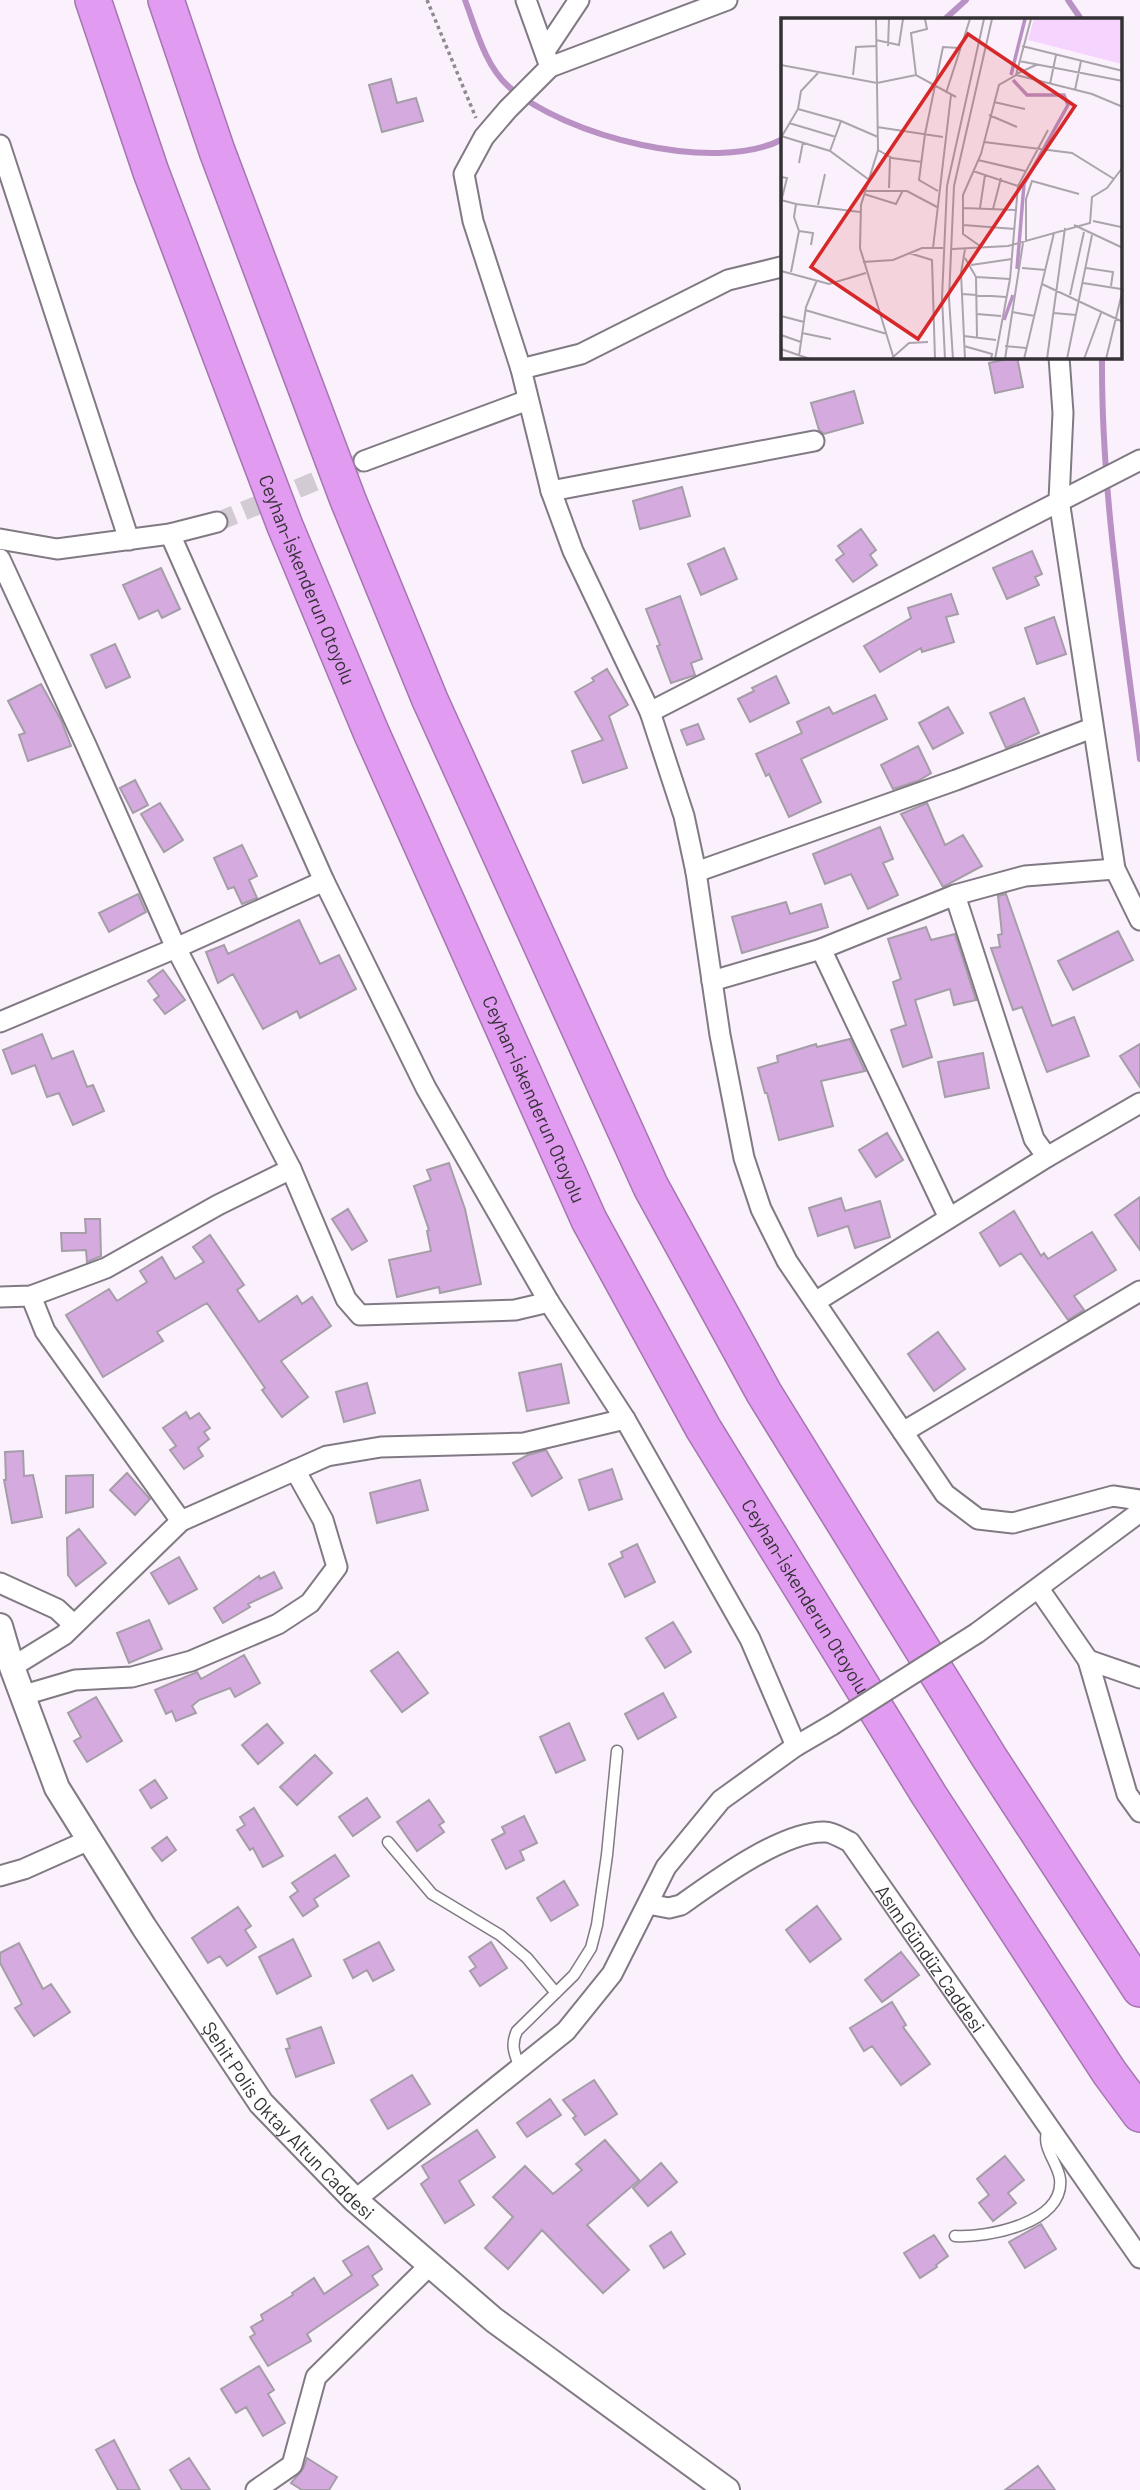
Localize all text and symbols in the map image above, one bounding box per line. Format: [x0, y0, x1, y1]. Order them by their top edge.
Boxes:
inset map [781, 18, 1122, 359]
street label: Ceyhan-İskenderun Otoyolu [255, 471, 361, 688]
street label: Ceyhan-İskenderun Otoyolu [479, 992, 591, 1206]
street label: Ceyhan-İskenderun Otoyolu [738, 1494, 875, 1698]
street label: Asım Gündüz Caddesi [872, 1880, 990, 2037]
street label: Şehit Polis Oktay Altun Caddesi [198, 2017, 380, 2224]

